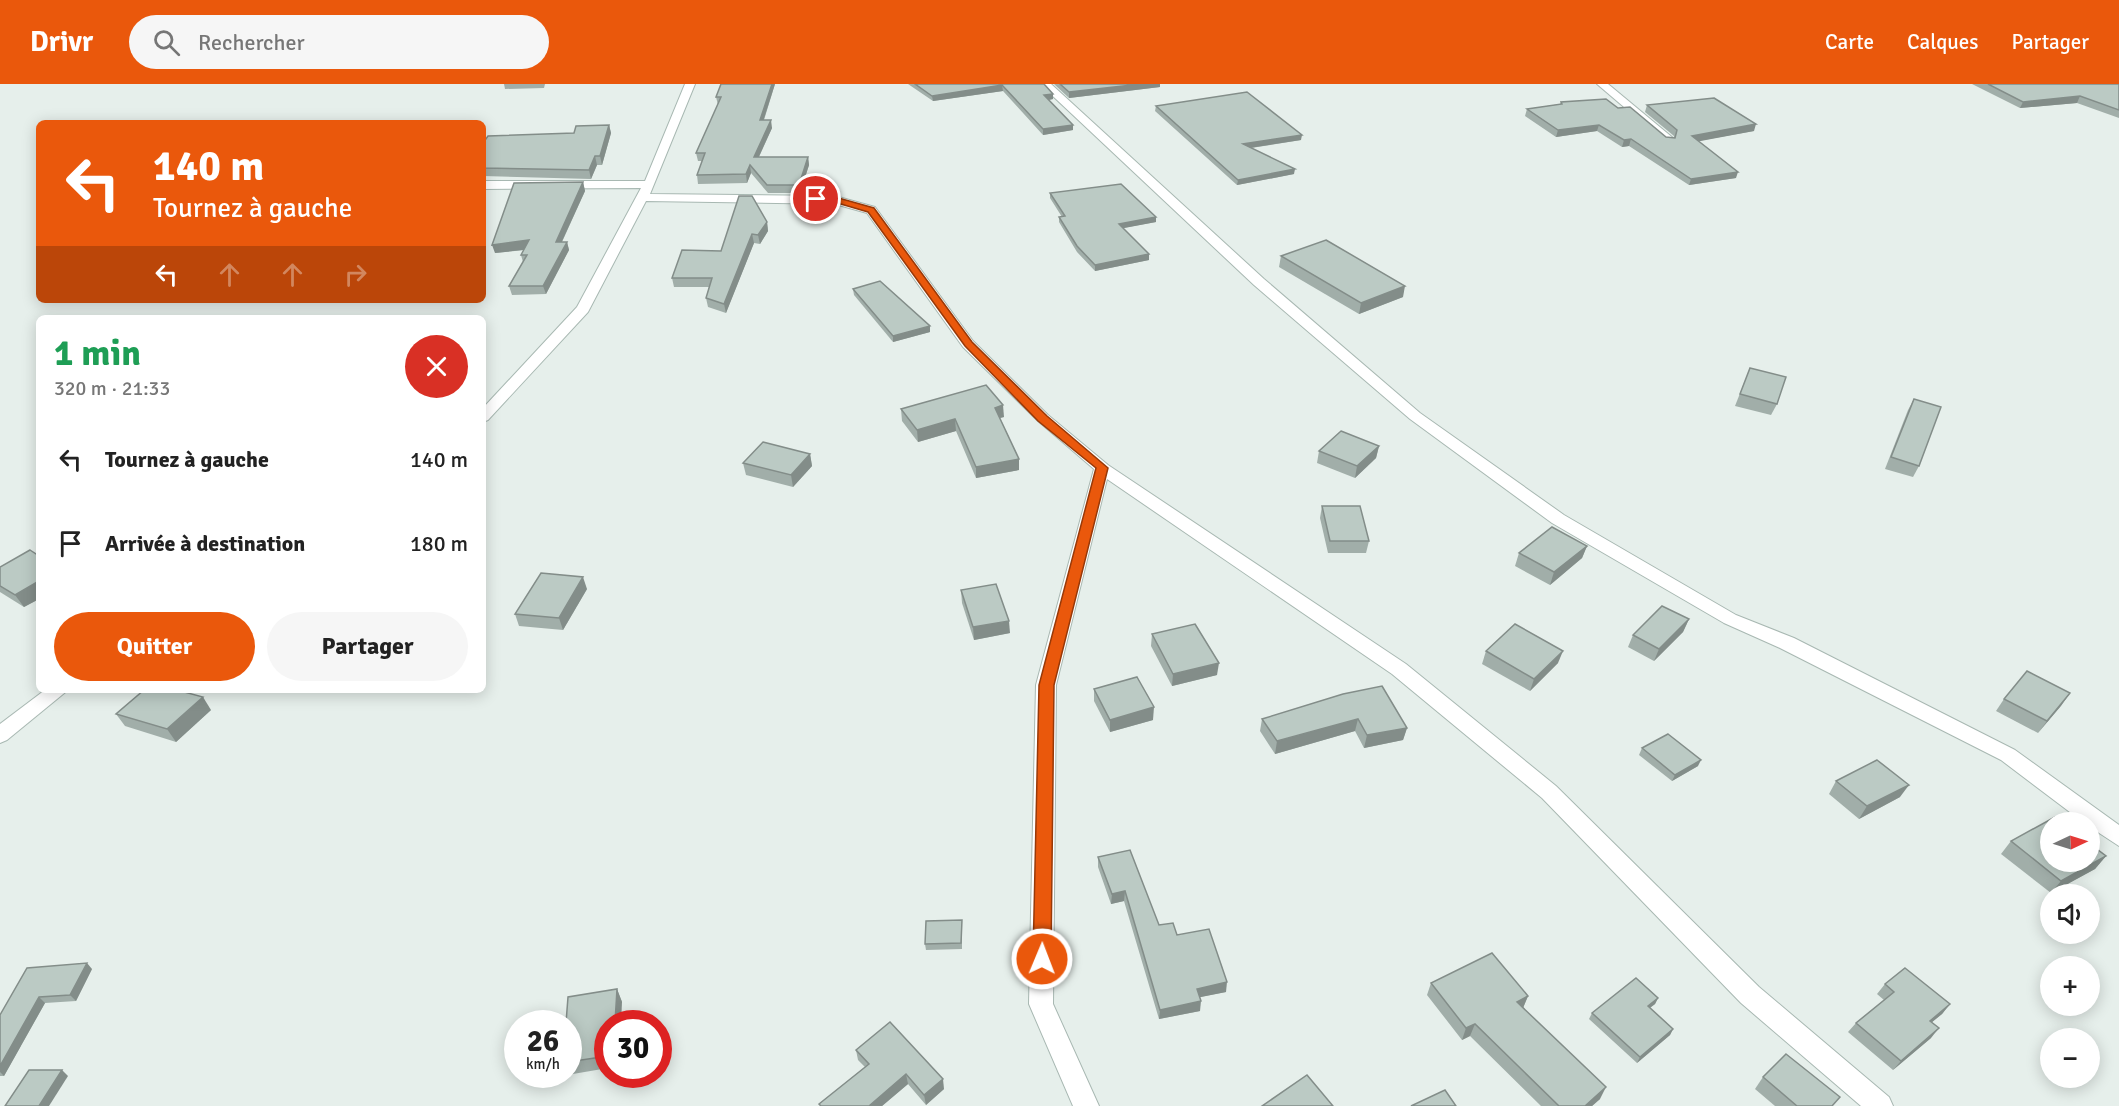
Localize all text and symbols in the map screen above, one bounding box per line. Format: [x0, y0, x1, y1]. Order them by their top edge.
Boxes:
search box [129, 15, 549, 69]
text: Drivr [30, 25, 93, 59]
icon: search [150, 26, 183, 59]
text: Rechercher [198, 29, 305, 56]
text: Carte [1825, 29, 1874, 55]
text: Calques [1907, 29, 1978, 55]
text: Partager [2011, 29, 2089, 55]
text: 140 m [153, 141, 264, 192]
icon: left [54, 144, 132, 222]
pin [790, 173, 841, 224]
icon: arrive [799, 182, 832, 215]
text: Tournez à gauche [153, 192, 352, 225]
icon: left [150, 258, 183, 291]
icon: ahead [213, 258, 246, 291]
icon: ahead [276, 258, 309, 291]
icon: right [339, 258, 372, 291]
text: 1 min [54, 331, 141, 376]
button: close [405, 335, 468, 398]
text: 320 m · 21:33 [54, 376, 170, 401]
icon: left [54, 443, 87, 476]
text: Tournez à gauche [105, 446, 269, 473]
text: 140 m [410, 446, 468, 473]
icon: arrive [54, 527, 87, 560]
text: Arrivée à destination [105, 530, 305, 557]
text: 180 m [410, 530, 468, 557]
button: Quitter [54, 612, 255, 681]
button: Partager [267, 612, 468, 681]
north arrow [2040, 812, 2100, 872]
map controls [2040, 812, 2100, 1088]
button: sound [2040, 884, 2100, 944]
position arrow [1010, 927, 1074, 991]
button: + [2040, 956, 2100, 1016]
speed limit sign: 30 [594, 1010, 672, 1088]
text: 26 [527, 1023, 559, 1060]
button: − [2040, 1028, 2100, 1088]
text: km/h [526, 1055, 560, 1073]

